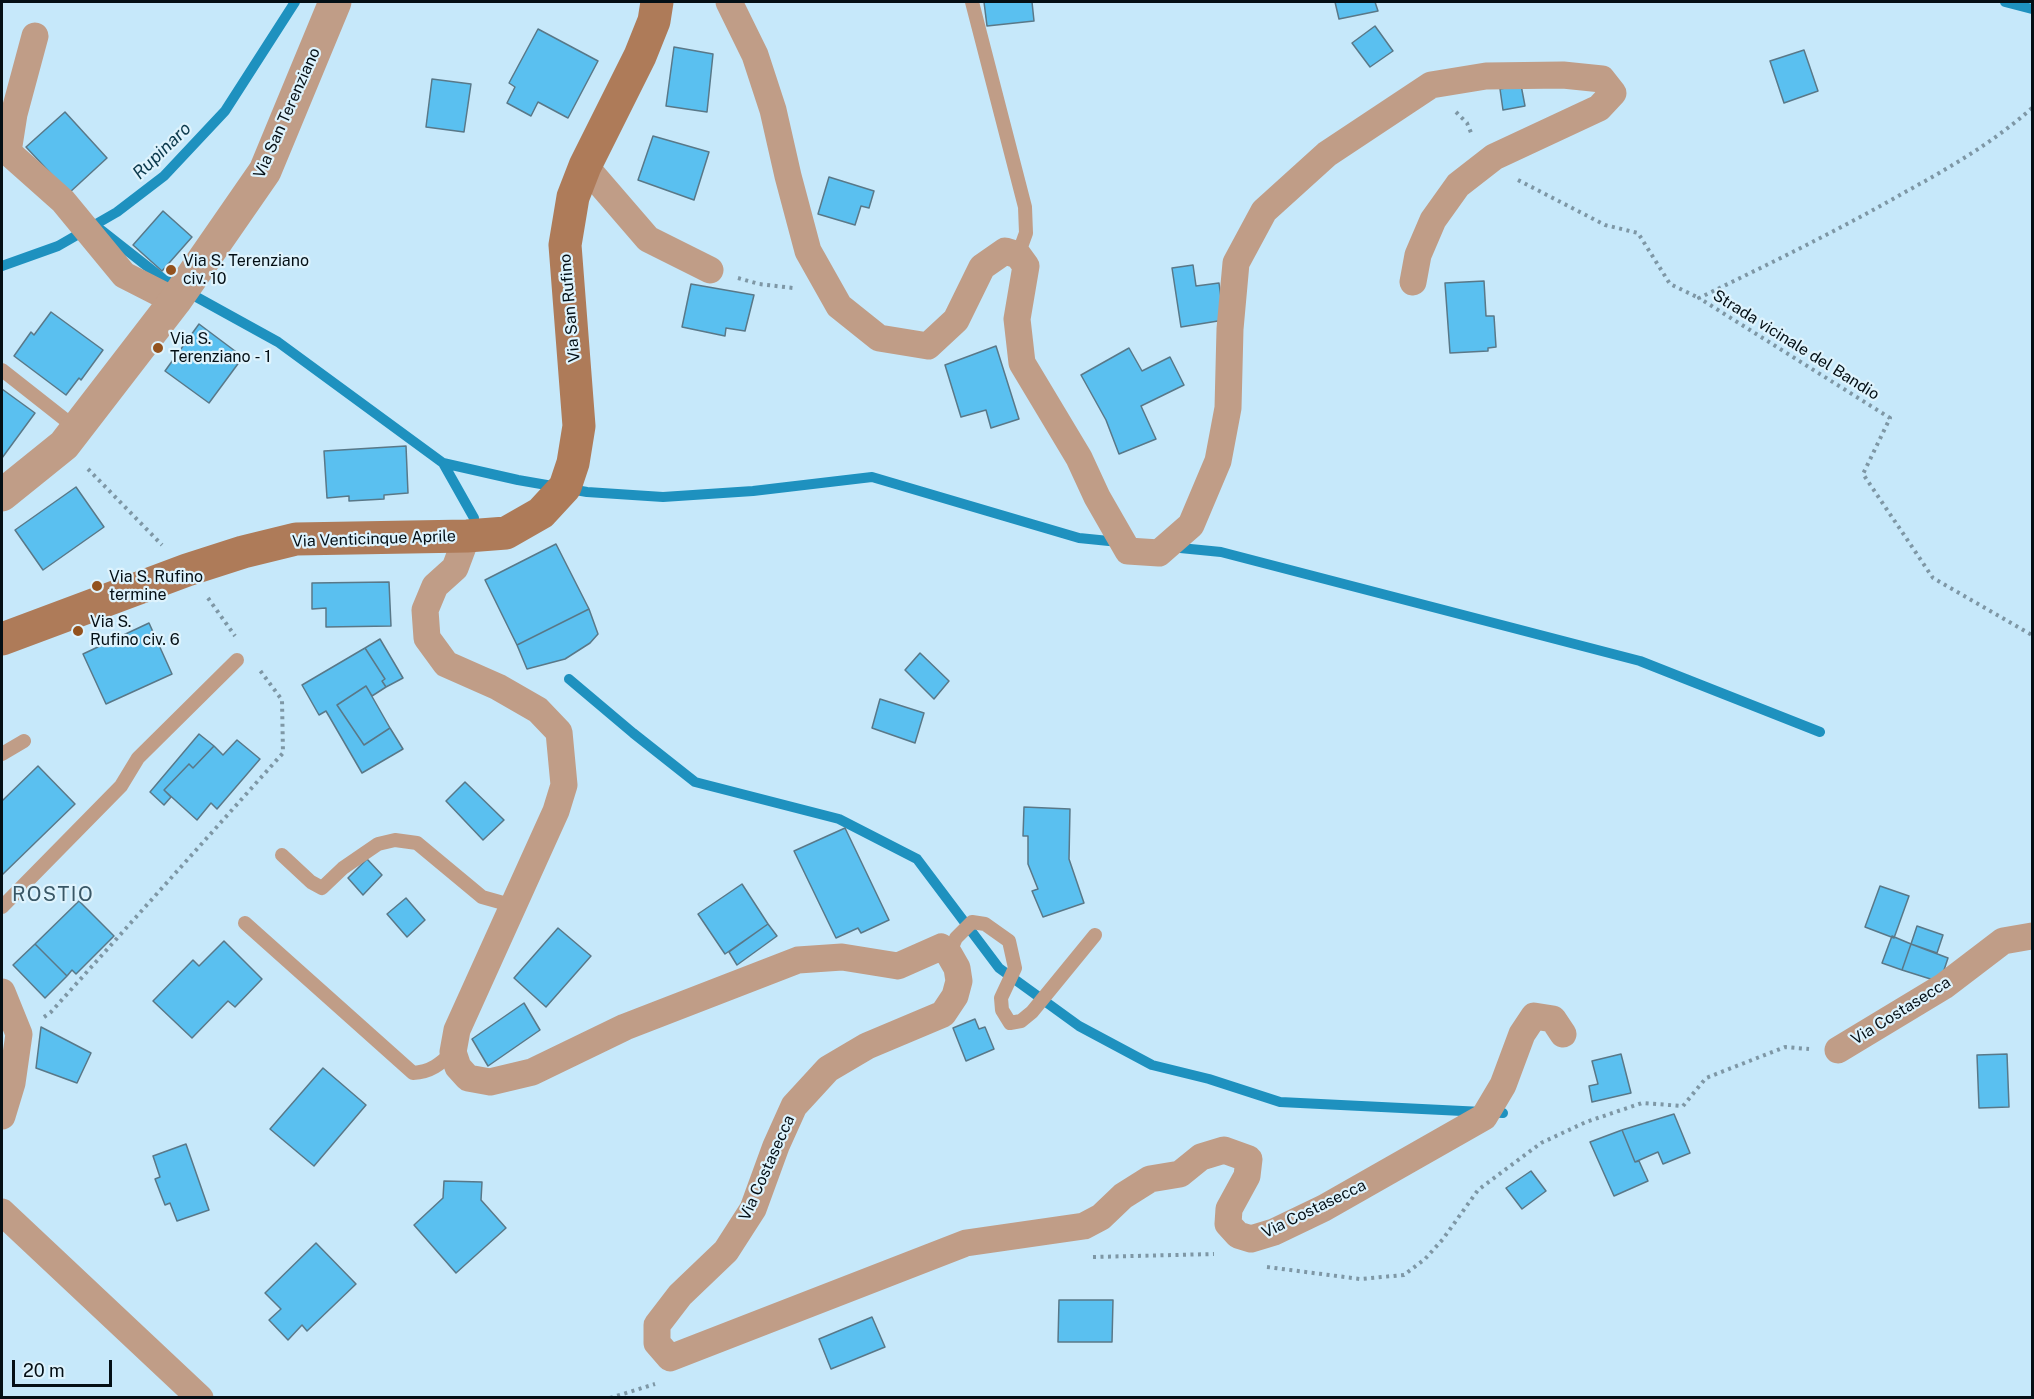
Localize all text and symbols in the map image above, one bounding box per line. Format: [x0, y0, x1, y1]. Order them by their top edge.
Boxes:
street label: Via San Terenziano [250, 45, 324, 181]
water label: Rupinaro [128, 118, 196, 184]
place label: Via S. Terenziano civ. 10 [183, 251, 309, 289]
street label: Via San Rufino [556, 253, 584, 363]
marker: Via S. Terenziano civ. 10 [164, 263, 178, 277]
street label: Strada vicinale del Bandio [1709, 286, 1883, 404]
place label: Via S. Terenziano - 1 [170, 329, 271, 367]
marker: Via S. Terenziano - 1 [151, 341, 165, 355]
street label: Via Venticinque Aprile [292, 527, 456, 551]
place label: Via S. Rufino termine [109, 567, 203, 605]
marker: Via S. Rufino termine [90, 579, 104, 593]
place label: Via S. Rufino civ. 6 [90, 612, 180, 650]
marker: Via S. Rufino civ. 6 [71, 624, 85, 638]
district label: ROSTIO [12, 883, 94, 907]
street label: Via Costasecca [1848, 973, 1954, 1049]
street label: Via Costasecca [735, 1112, 799, 1224]
street label: Via Costasecca [1259, 1175, 1369, 1243]
scale bar [15, 1348, 116, 1386]
text: 20 m [23, 1360, 65, 1381]

